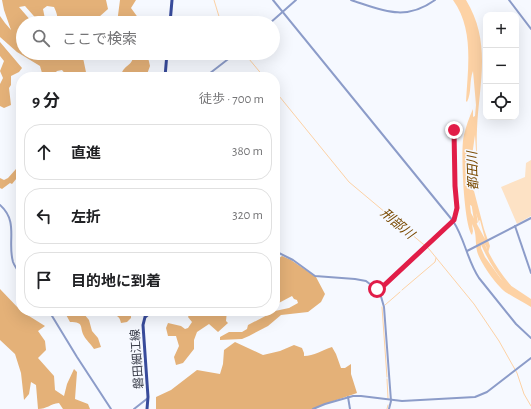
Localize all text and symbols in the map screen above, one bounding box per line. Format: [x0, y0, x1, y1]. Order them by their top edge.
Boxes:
map controls [483, 12, 519, 120]
button: + [483, 12, 519, 48]
search box [16, 16, 280, 60]
icon: search [30, 27, 52, 49]
text: ここで検索 [62, 32, 137, 47]
button: − [483, 48, 519, 84]
button: locate [483, 84, 519, 120]
text: 9 分 [32, 92, 60, 109]
text: 徒歩 · 700 m [199, 93, 264, 106]
route end [445, 121, 463, 139]
icon: ahead [33, 141, 55, 163]
text: 380 m [232, 145, 263, 158]
text: 直進 [71, 146, 101, 161]
water label: 都田川 [465, 149, 481, 191]
icon: left [33, 205, 55, 227]
water label: 刑部川 [378, 206, 418, 243]
text: 320 m [232, 209, 263, 222]
text: 左折 [71, 210, 101, 225]
icon: arrive [33, 269, 55, 291]
text: 目的地に到着 [71, 274, 161, 289]
route start [368, 280, 386, 298]
street label: 磐田細江線 [128, 329, 145, 389]

